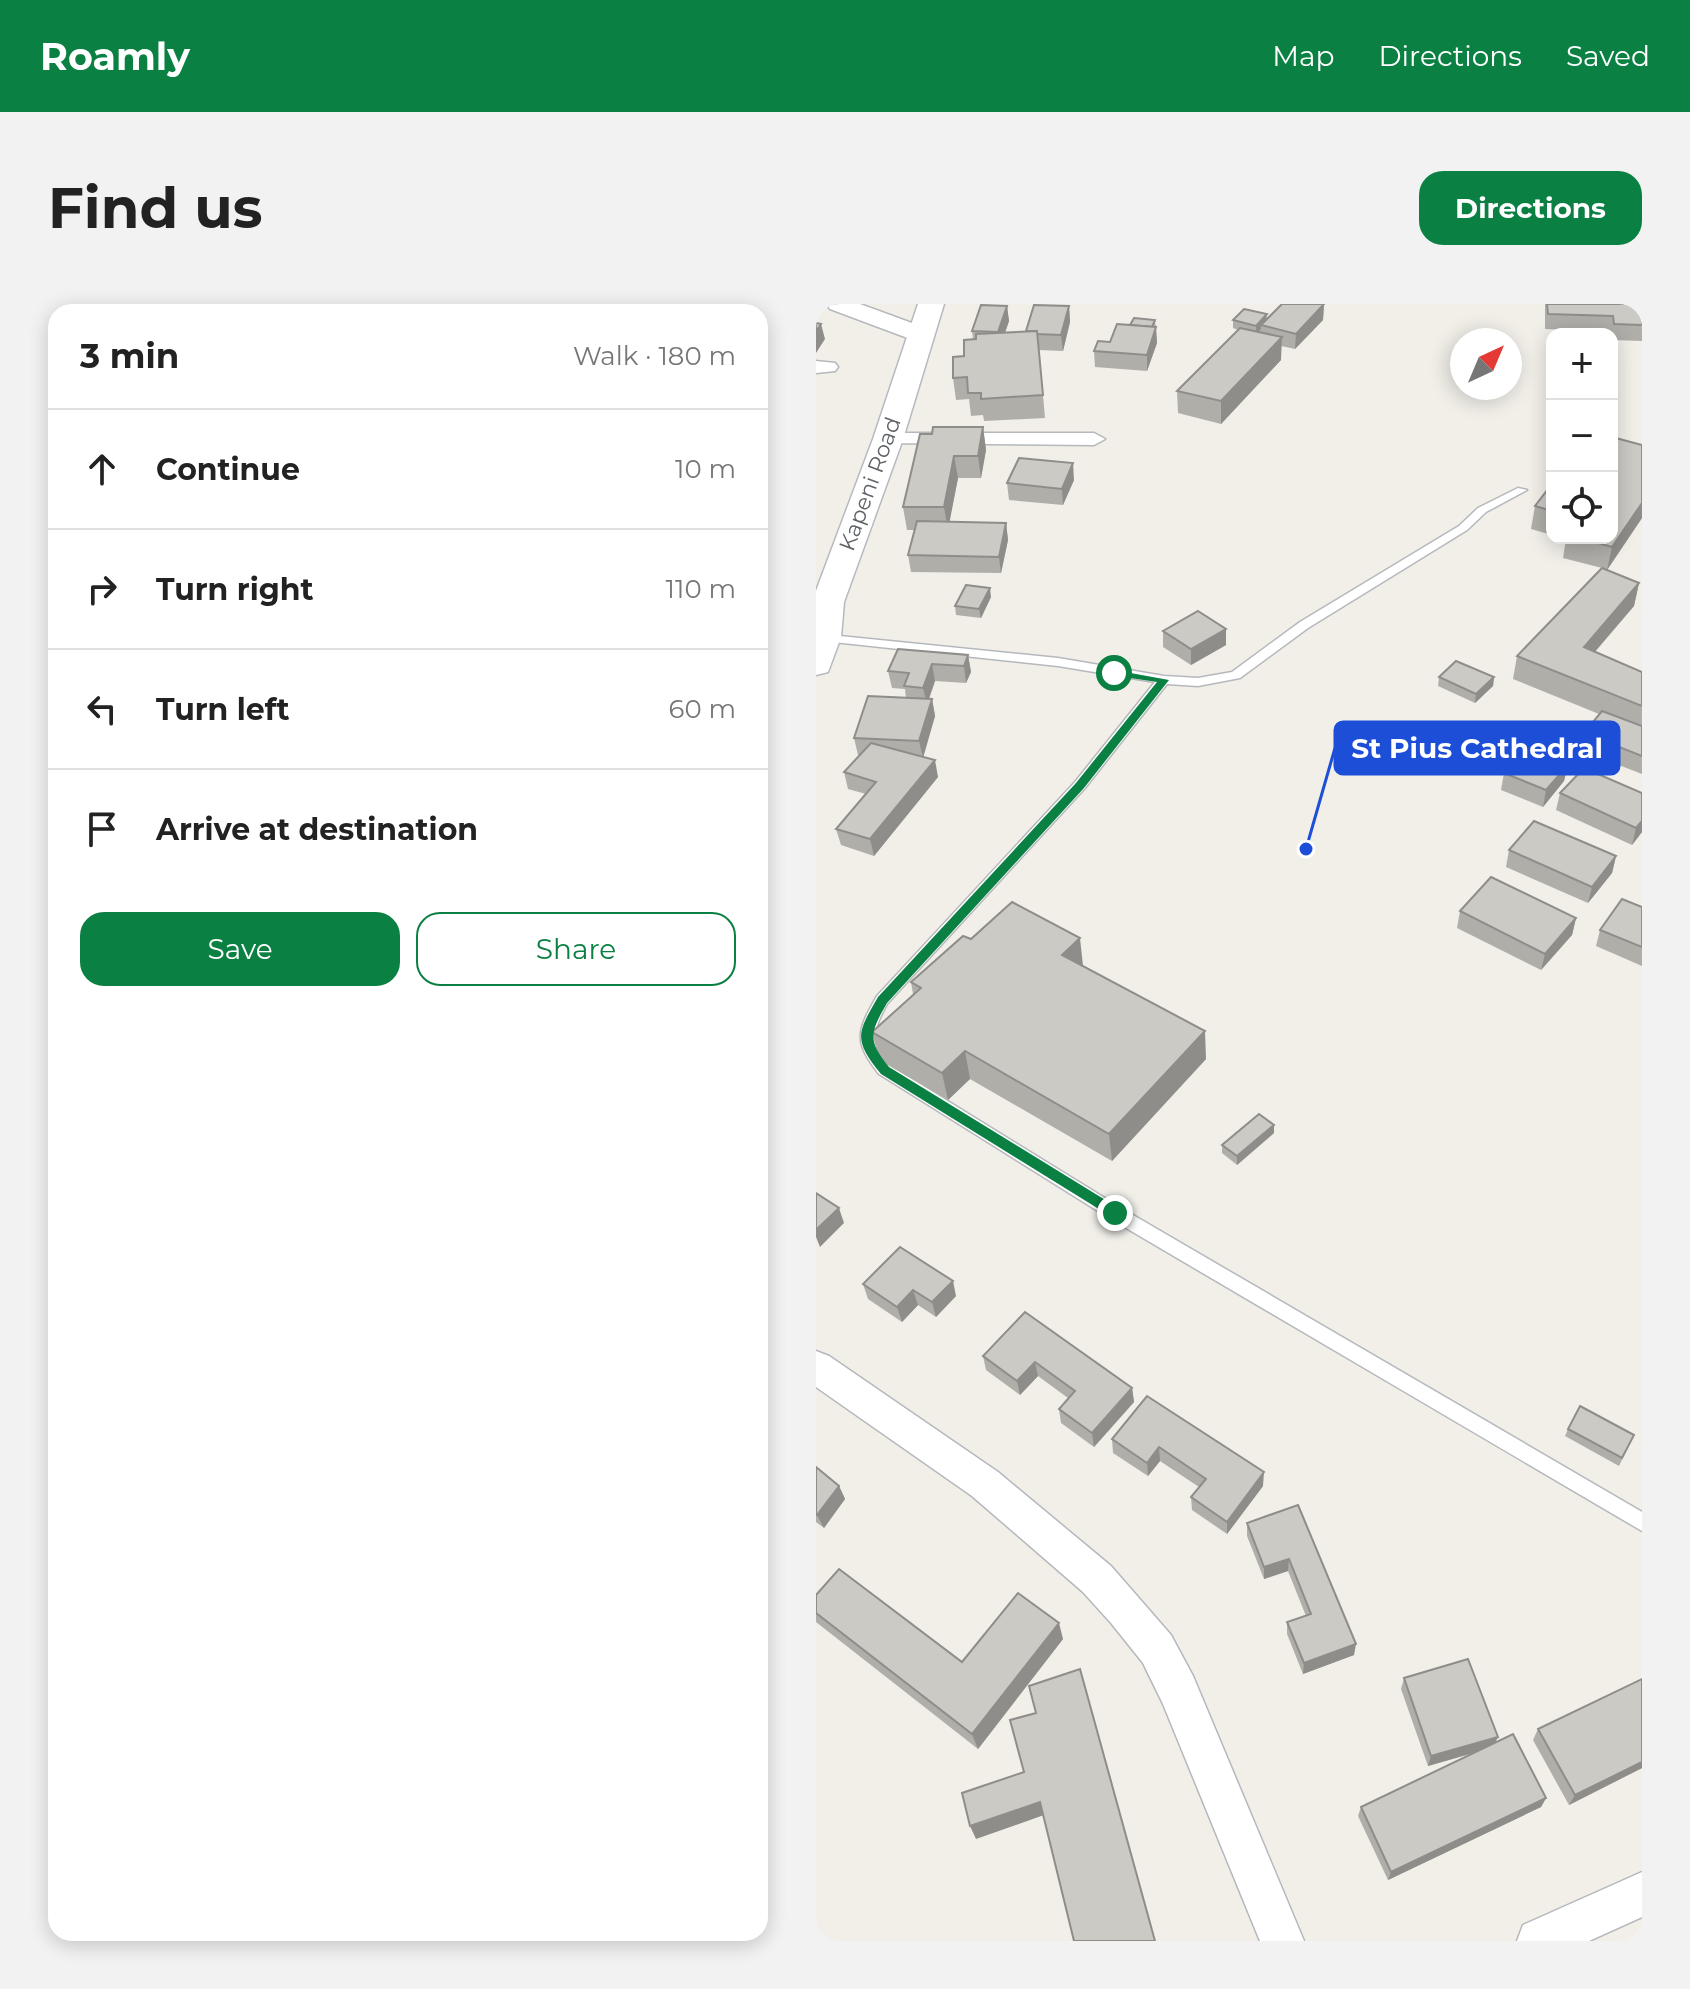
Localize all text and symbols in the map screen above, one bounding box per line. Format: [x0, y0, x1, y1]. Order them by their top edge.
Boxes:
text: Roamly [40, 33, 190, 80]
text: Map [1272, 39, 1334, 73]
text: Directions [1378, 39, 1522, 73]
text: Saved [1566, 39, 1650, 73]
button: Directions [1419, 171, 1642, 245]
text: Find us [48, 174, 262, 242]
north arrow [1450, 328, 1522, 400]
map controls [1546, 328, 1618, 544]
button: + [1546, 328, 1618, 400]
text: 3 min [80, 335, 179, 377]
text: Walk · 180 m [573, 340, 736, 372]
button: − [1546, 400, 1618, 472]
street label: Kapeni Road [833, 413, 907, 555]
icon: ahead [80, 447, 124, 491]
text: Continue [156, 451, 300, 488]
text: 10 m [675, 453, 736, 485]
button: locate [1546, 472, 1618, 544]
icon: right [80, 567, 124, 611]
text: Turn right [156, 571, 313, 608]
text: 110 m [666, 573, 736, 605]
route start [1096, 655, 1132, 691]
icon: left [80, 687, 124, 731]
text: Turn left [156, 691, 289, 728]
text: 60 m [669, 693, 736, 725]
callout: St Pius Cathedral [1335, 722, 1619, 774]
text: St Pius Cathedral [1351, 731, 1603, 765]
icon: arrive [80, 807, 124, 851]
text: Arrive at destination [156, 811, 478, 848]
button: Save [80, 912, 400, 986]
button: Share [416, 912, 736, 986]
route end [1097, 1195, 1133, 1231]

